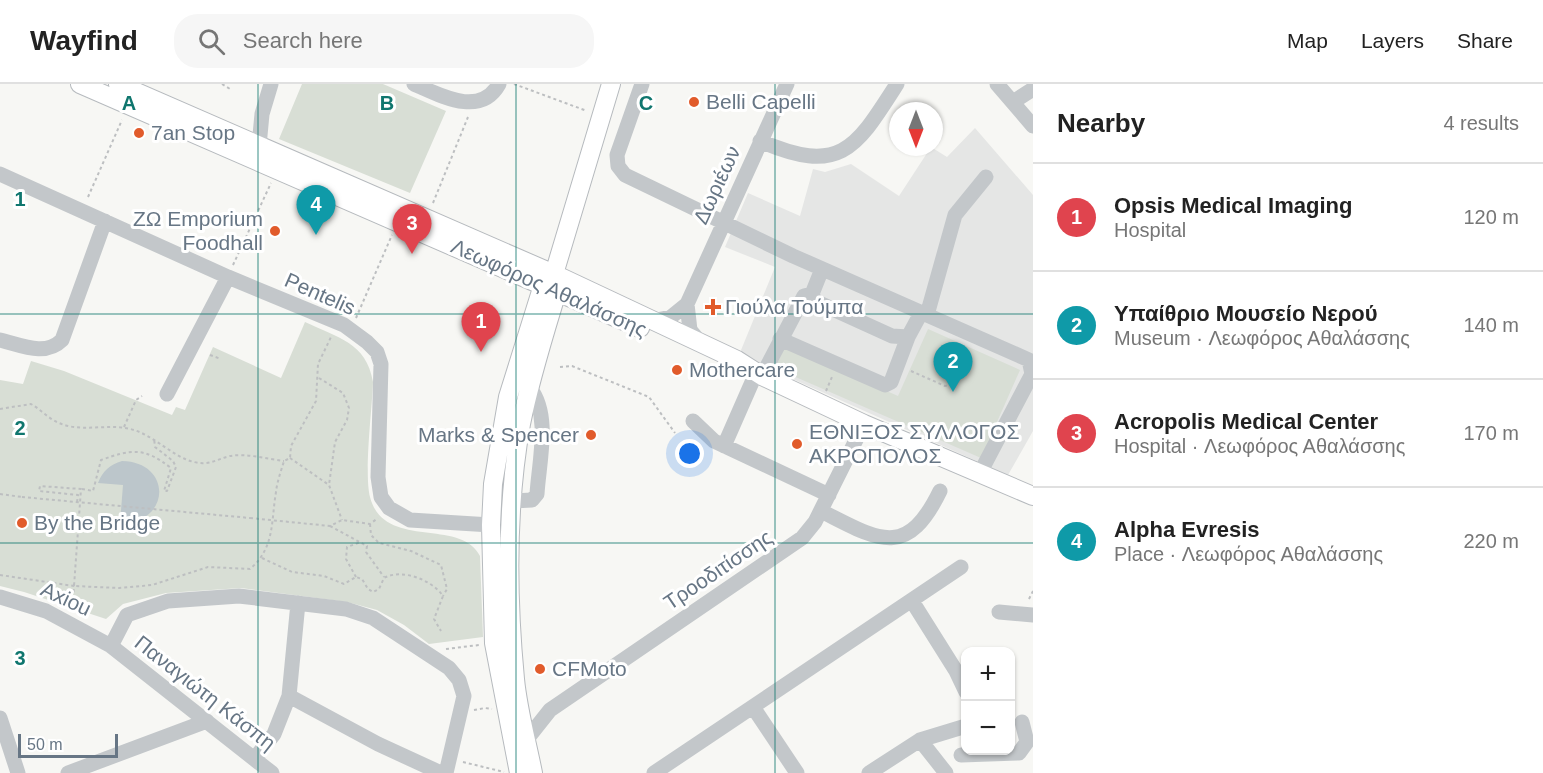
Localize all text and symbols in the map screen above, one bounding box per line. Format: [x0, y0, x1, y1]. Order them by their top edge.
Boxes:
search box [174, 14, 594, 68]
text: Wayfind [30, 25, 138, 56]
icon: search [195, 25, 228, 58]
text: Search here [243, 28, 363, 53]
text: Map [1287, 29, 1328, 52]
text: Layers [1361, 29, 1424, 52]
text: Share [1457, 29, 1513, 52]
place label: Belli Capelli [706, 90, 816, 113]
text: A [122, 92, 136, 114]
text: B [380, 92, 394, 114]
text: C [639, 92, 653, 114]
marker: Belli Capelli [687, 95, 701, 109]
north arrow [889, 102, 943, 156]
text: Nearby [1057, 108, 1145, 138]
text: 4 results [1443, 112, 1519, 134]
place label: 7an Stop [151, 121, 235, 144]
marker: 7an Stop [132, 126, 146, 140]
street label: Δωριέων [689, 142, 745, 227]
pin: 4 [296, 186, 336, 235]
text: 1 [14, 188, 26, 210]
text: Opsis Medical Imaging [1114, 193, 1352, 218]
pin: 3 [392, 204, 432, 254]
text: 1 [1071, 206, 1082, 228]
text: 120 m [1463, 206, 1519, 228]
place label: ΖΩ Emporium Foodhall [133, 207, 263, 254]
text: Hospital [1114, 219, 1186, 241]
marker: ΖΩ Emporium Foodhall [268, 224, 282, 238]
street label: Λεωφόρος Αθαλάσσης [448, 234, 650, 341]
street label: Pentelis [281, 268, 359, 319]
place label: Γιούλα Τούμπα [725, 295, 863, 318]
marker: Γιούλα Τούμπα [706, 300, 720, 314]
text: Υπαίθριο Μουσείο Νερού [1114, 301, 1378, 326]
pin: 1 [462, 302, 500, 352]
text: 2 [1071, 314, 1082, 336]
text: 140 m [1463, 314, 1519, 336]
text: Museum · Λεωφόρος Αθαλάσσης [1114, 327, 1410, 349]
pin: 2 [934, 342, 972, 392]
place label: Mothercare [689, 358, 795, 381]
marker: Mothercare [670, 363, 684, 377]
text: Acropolis Medical Center [1114, 409, 1378, 434]
text: 2 [14, 417, 26, 439]
place label: ΕΘΝΙΞΟΣ ΣΥΛΛΟΓΟΣ ΑΚΡΟΠΟΛΟΣ [809, 420, 1019, 467]
text: 3 [1071, 422, 1082, 444]
text: 170 m [1463, 422, 1519, 444]
place label: Marks & Spencer [418, 423, 579, 446]
marker: Marks & Spencer [584, 428, 598, 442]
text: Hospital · Λεωφόρος Αθαλάσσης [1114, 435, 1405, 457]
marker: ΕΘΝΙΞΟΣ ΣΥΛΛΟΓΟΣ ΑΚΡΟΠΟΛΟΣ [790, 437, 804, 451]
your location [675, 439, 704, 468]
place label: By the Bridge [34, 511, 160, 534]
marker: By the Bridge [15, 516, 29, 530]
text: Alpha Evresis [1114, 517, 1260, 542]
street label: Τροοδιτίσσης [659, 525, 776, 614]
text: 4 [1071, 530, 1082, 552]
text: 220 m [1463, 530, 1519, 552]
text: Place · Λεωφόρος Αθαλάσσης [1114, 543, 1383, 565]
street label: Axiou [38, 577, 95, 620]
street label: Παναγιώτη Κάσπη [130, 631, 280, 755]
text: 3 [14, 647, 26, 669]
map controls [961, 647, 1015, 755]
button: + [961, 647, 1015, 701]
place label: CFMoto [552, 657, 627, 680]
marker: CFMoto [533, 662, 547, 676]
button: − [961, 701, 1015, 755]
scale bar [18, 731, 118, 758]
text: 50 m [27, 736, 63, 753]

